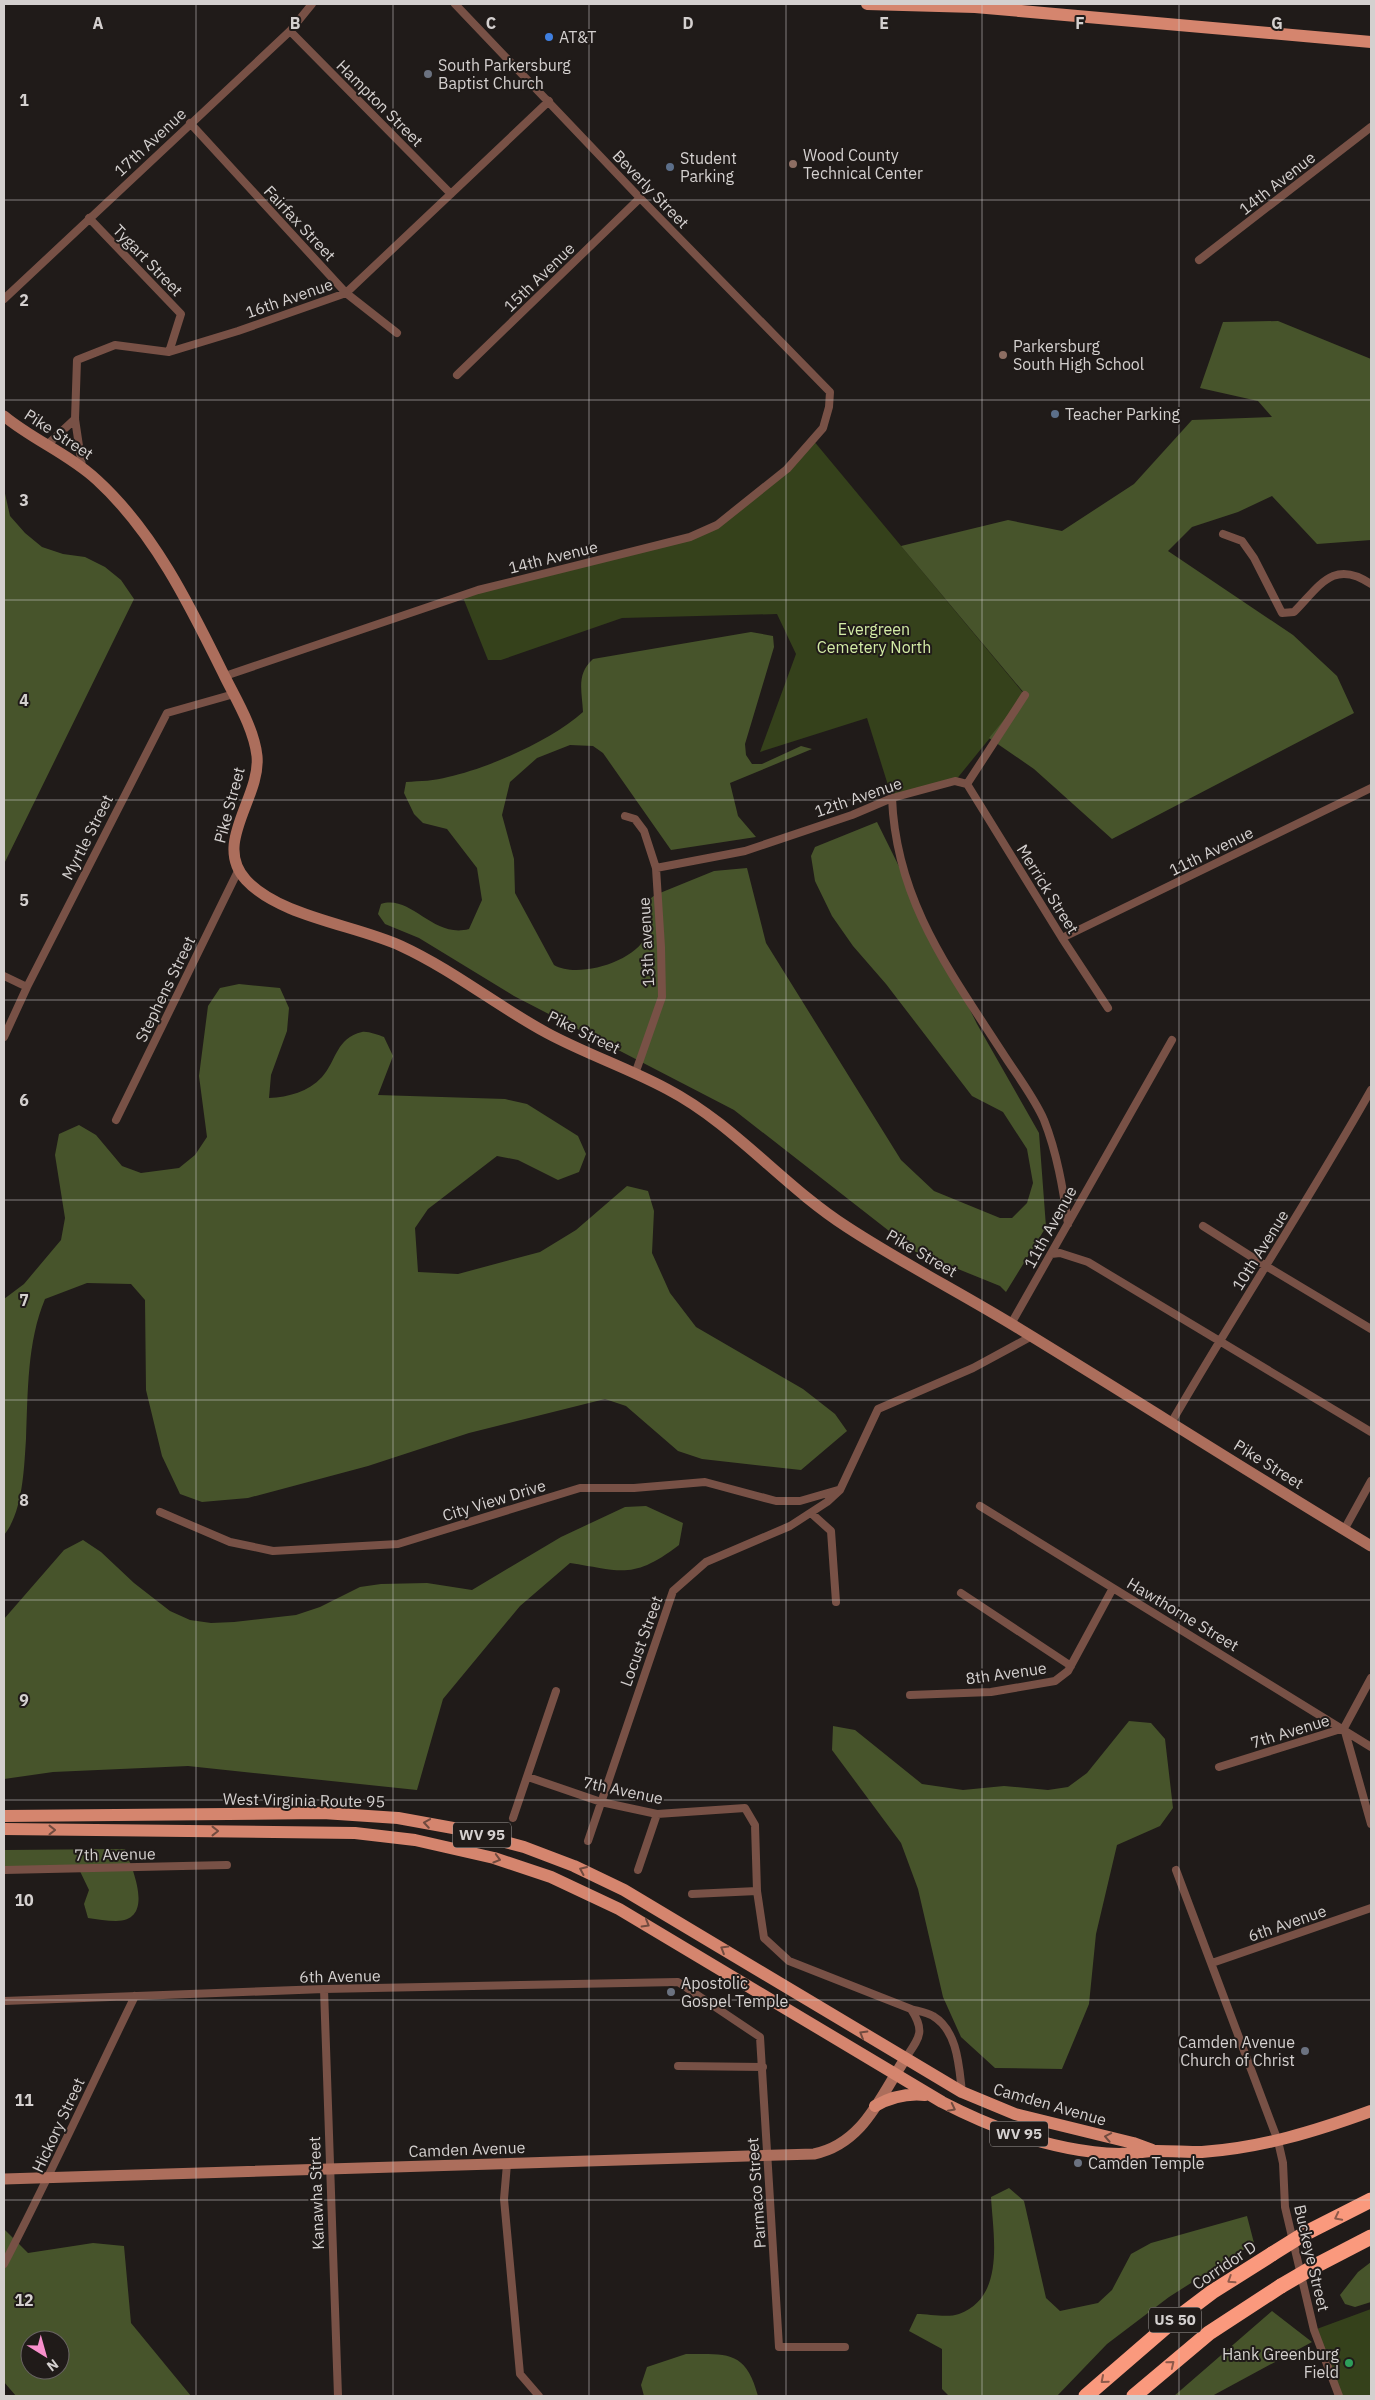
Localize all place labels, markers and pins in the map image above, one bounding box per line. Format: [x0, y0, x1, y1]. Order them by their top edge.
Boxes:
place label: AT&T [559, 27, 596, 47]
marker: AT&T [543, 31, 555, 43]
place label: South Parkersburg Baptist Church [438, 55, 571, 93]
marker: South Parkersburg Baptist Church [422, 68, 434, 80]
place label: Wood County Technical Center [803, 145, 923, 183]
place label: Student Parking [680, 148, 737, 186]
marker: Wood County Technical Center [787, 158, 799, 170]
marker: Student Parking [664, 161, 676, 173]
place label: Parkersburg South High School [1013, 336, 1144, 374]
marker: Parkersburg South High School [997, 349, 1009, 361]
place label: Teacher Parking [1065, 404, 1180, 424]
marker: Teacher Parking [1049, 408, 1061, 420]
place label: Apostolic Gospel Temple [681, 1973, 789, 2011]
marker: Apostolic Gospel Temple [665, 1986, 677, 1998]
place label: Camden Avenue Church of Christ [1178, 2032, 1295, 2070]
marker: Camden Avenue Church of Christ [1299, 2045, 1311, 2057]
place label: Camden Temple [1088, 2153, 1205, 2173]
marker: Camden Temple [1072, 2157, 1084, 2169]
place label: Hank Greenburg Field [1222, 2344, 1340, 2382]
marker: Hank Greenburg Field [1343, 2357, 1355, 2369]

